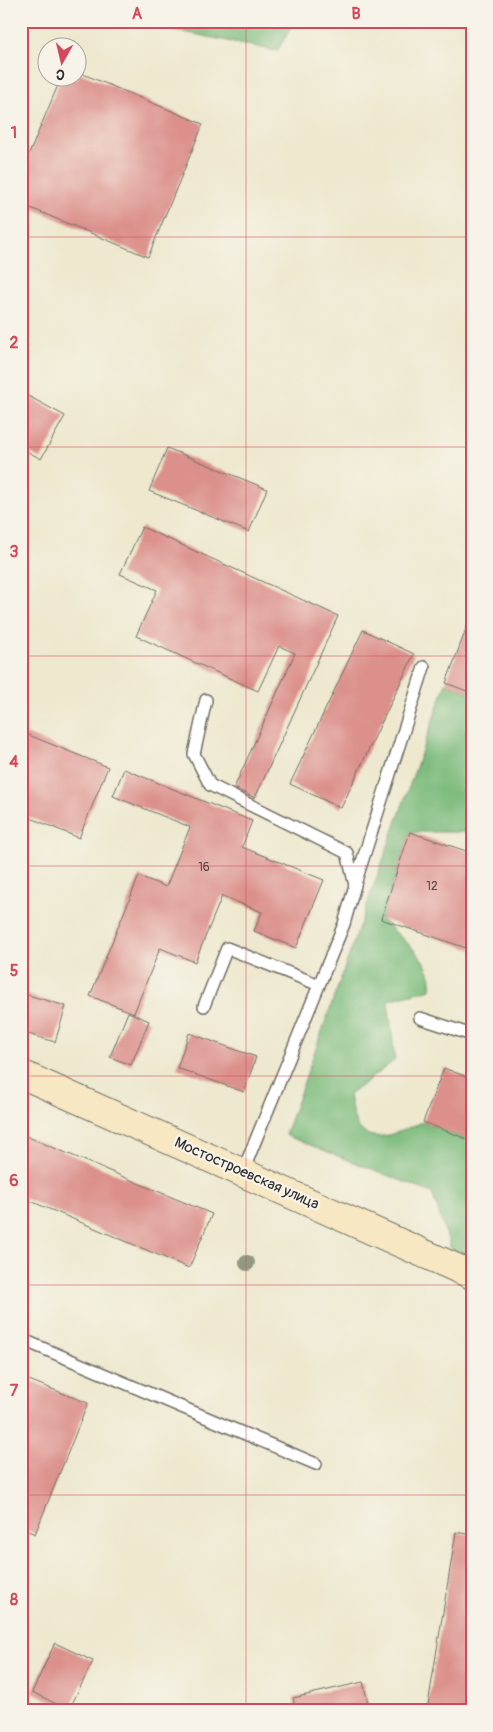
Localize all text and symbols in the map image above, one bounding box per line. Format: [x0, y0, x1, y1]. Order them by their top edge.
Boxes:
text: A [132, 4, 143, 24]
text: B [351, 4, 361, 24]
north arrow [38, 38, 88, 88]
text: С [54, 65, 66, 83]
text: 1 [11, 123, 17, 143]
text: 2 [10, 333, 19, 353]
text: 3 [10, 542, 19, 562]
text: 4 [9, 752, 19, 772]
house number: 16 [198, 860, 210, 875]
house number: 12 [426, 879, 438, 894]
text: 5 [10, 961, 19, 981]
street label: Мостостроевская улица [171, 1133, 322, 1214]
text: 6 [9, 1171, 19, 1191]
text: 7 [10, 1381, 19, 1401]
text: 8 [10, 1590, 18, 1610]

